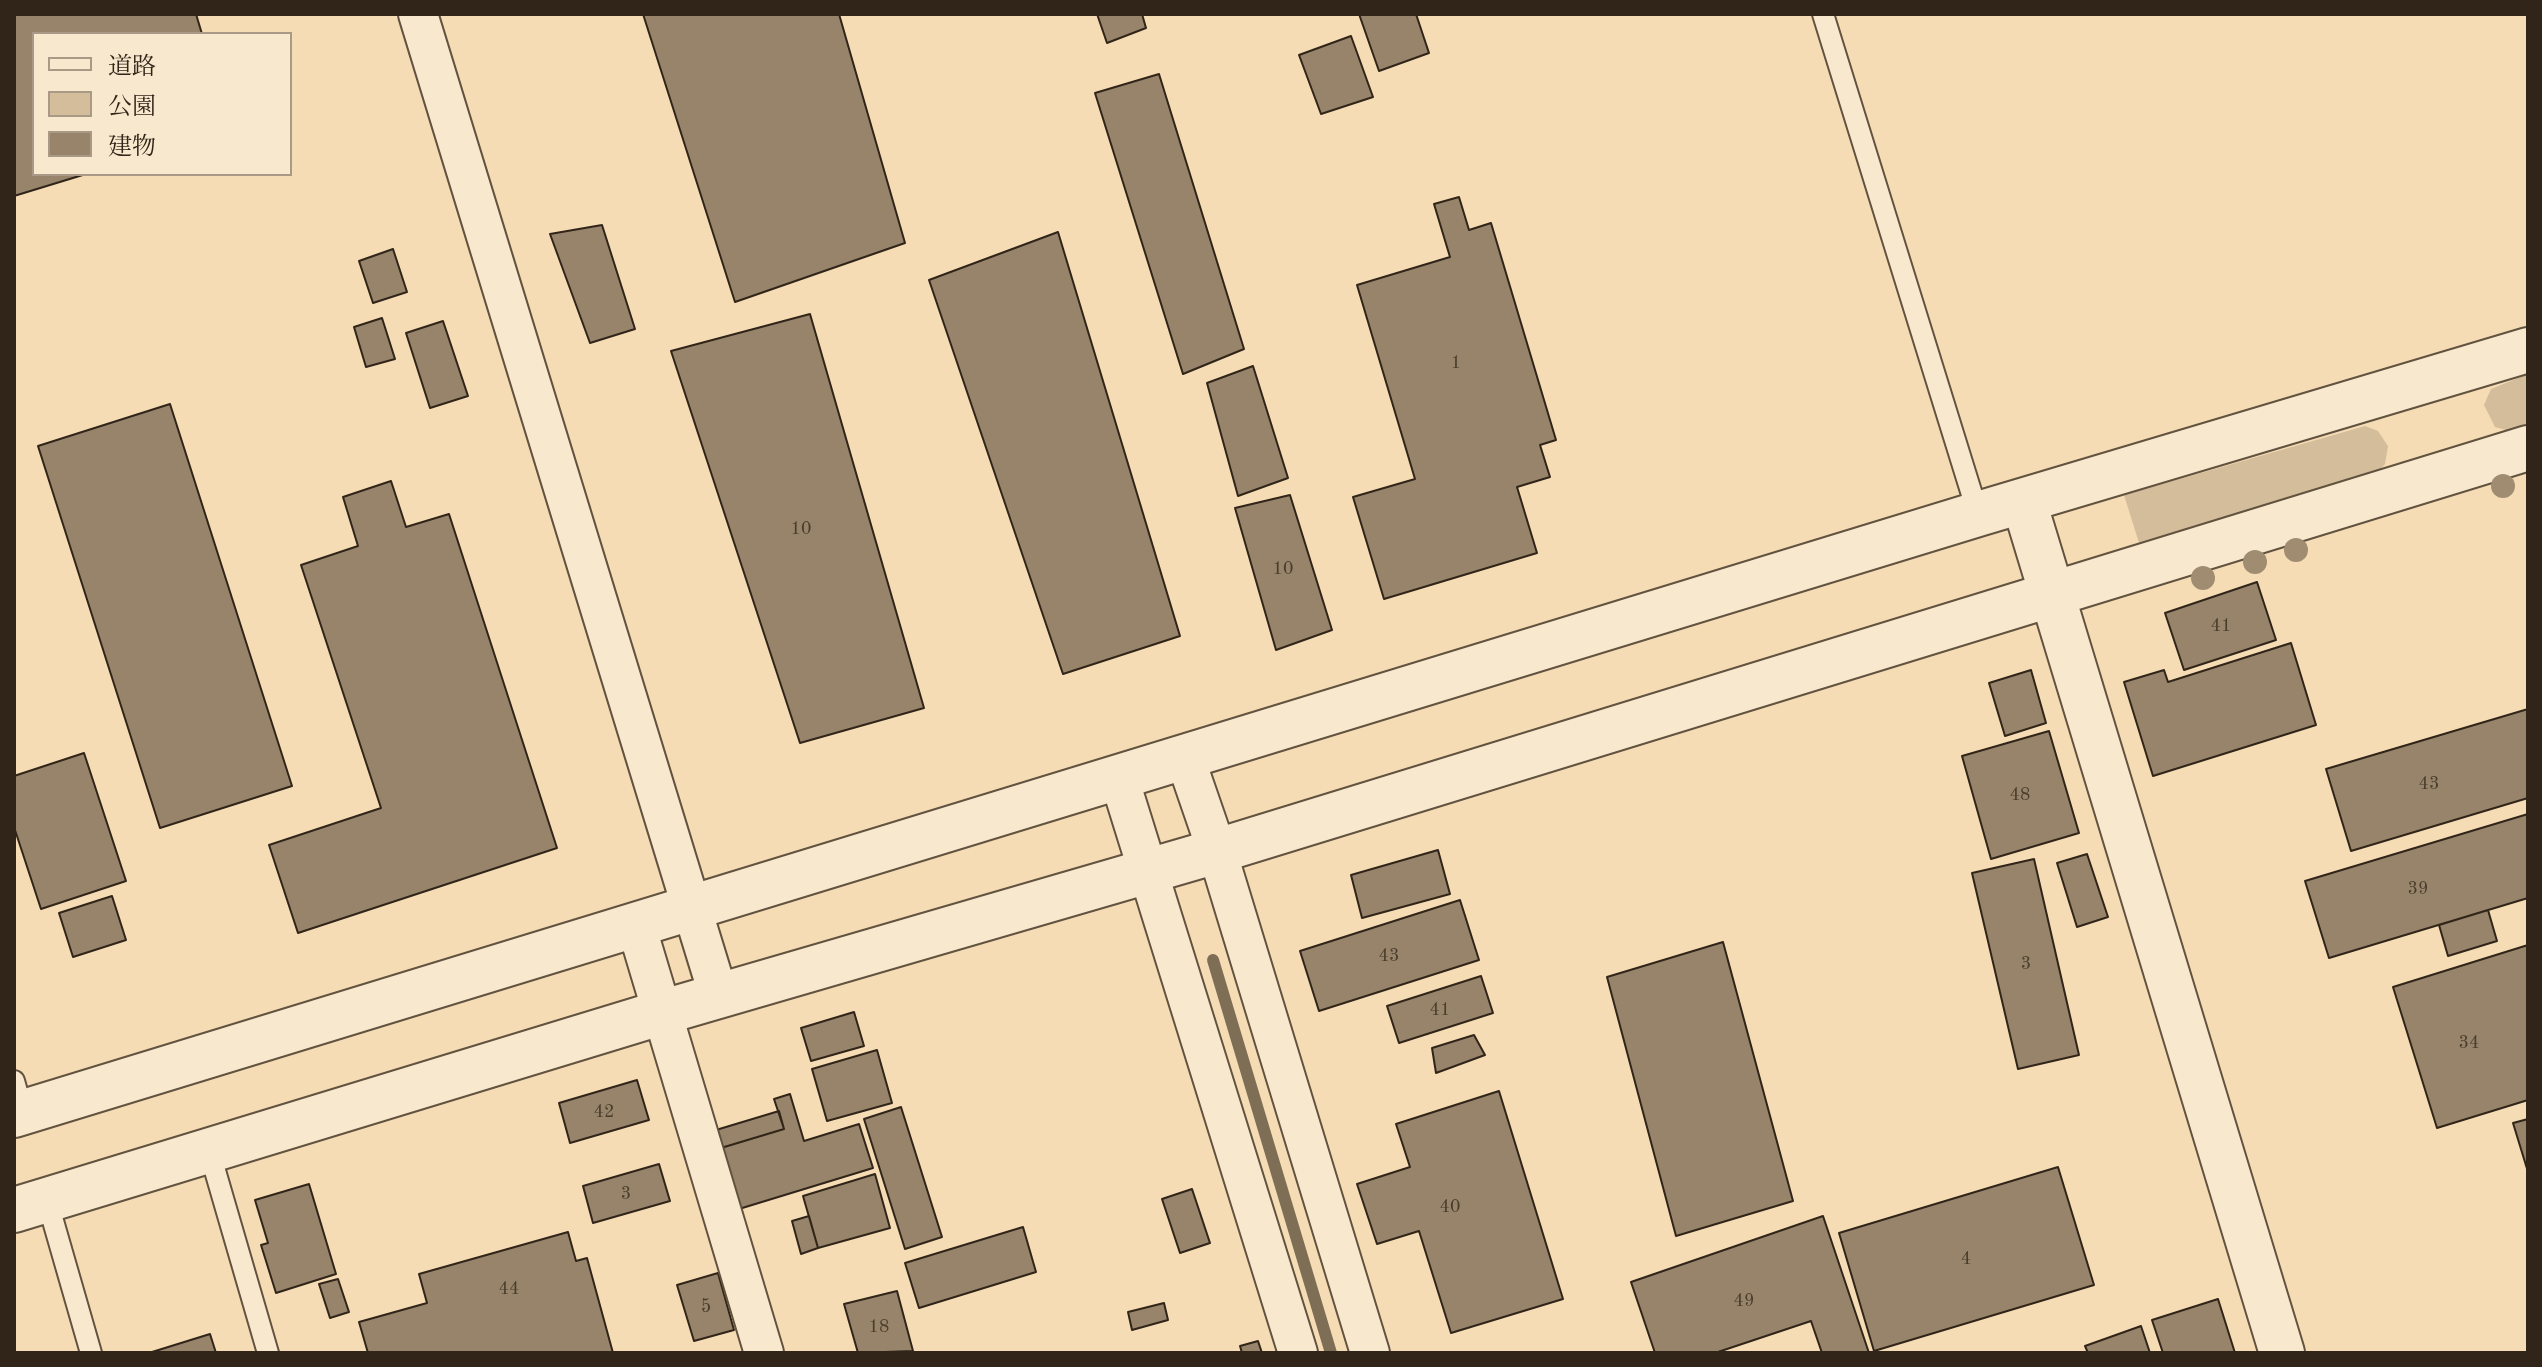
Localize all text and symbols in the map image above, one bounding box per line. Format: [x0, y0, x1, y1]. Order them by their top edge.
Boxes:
legend [32, 32, 292, 176]
text: 道路 [108, 56, 156, 80]
text: 公園 [108, 96, 156, 120]
text: 建物 [108, 136, 156, 160]
house number: 1 [1451, 352, 1461, 374]
house number: 10 [791, 518, 811, 540]
house number: 10 [1273, 558, 1293, 580]
house number: 41 [2211, 615, 2231, 637]
house number: 43 [2419, 773, 2439, 795]
house number: 48 [2010, 784, 2030, 806]
house number: 39 [2408, 878, 2428, 900]
house number: 43 [1379, 945, 1399, 967]
house number: 3 [2021, 953, 2031, 975]
house number: 41 [1430, 999, 1450, 1021]
house number: 34 [2459, 1032, 2479, 1054]
house number: 42 [594, 1101, 614, 1123]
house number: 3 [621, 1183, 631, 1205]
house number: 40 [1440, 1196, 1460, 1218]
house number: 4 [1961, 1248, 1971, 1270]
house number: 44 [499, 1278, 519, 1300]
house number: 49 [1734, 1290, 1754, 1312]
house number: 5 [701, 1296, 711, 1318]
house number: 18 [869, 1316, 889, 1338]

